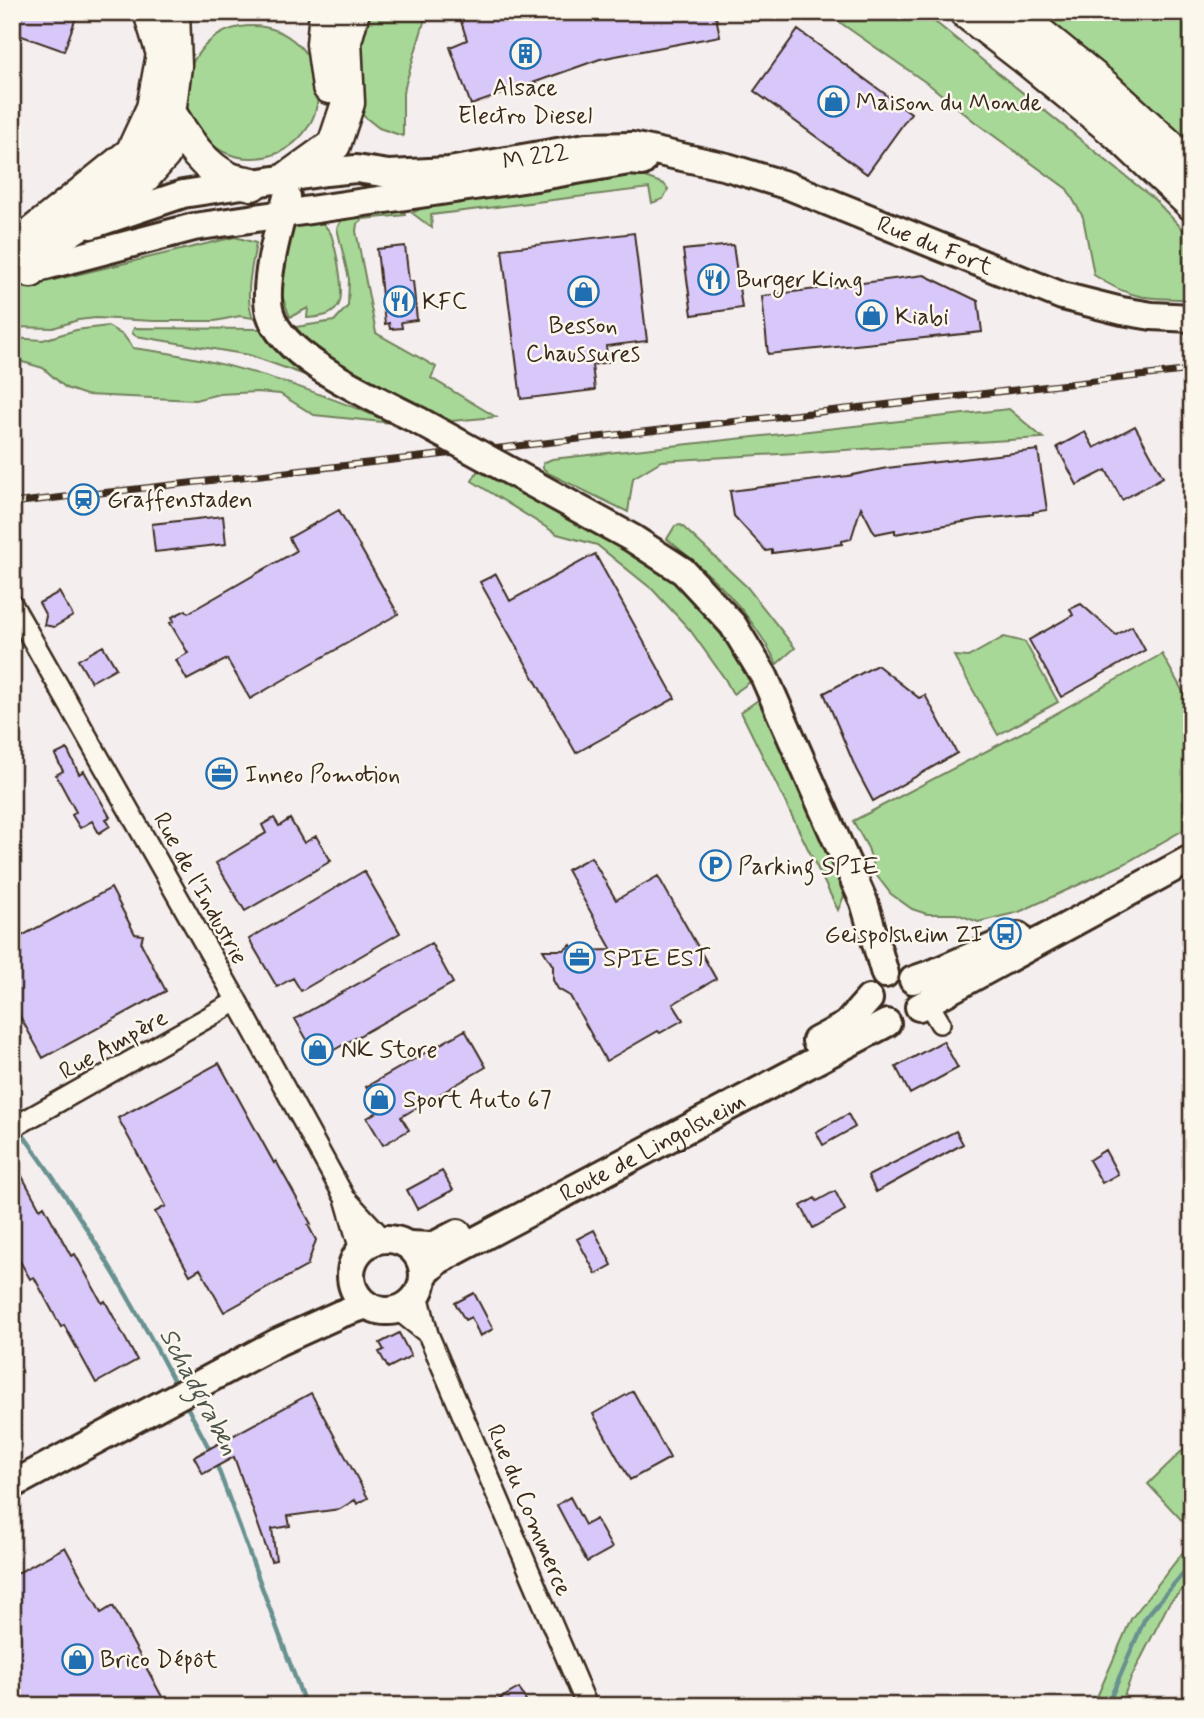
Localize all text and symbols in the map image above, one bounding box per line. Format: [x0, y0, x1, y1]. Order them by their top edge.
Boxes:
building icon: Alsace Electro Diesel [508, 36, 542, 70]
place label: Alsace Electro Diesel [458, 73, 592, 132]
shop icon: Maison du Monde [816, 85, 850, 119]
place label: Maison du Monde [856, 88, 1042, 119]
street label: M 222 [500, 136, 571, 178]
street label: Rue du Fort [872, 209, 997, 283]
restaurant icon: Burger King [696, 262, 730, 296]
place label: Burger King [736, 265, 863, 298]
shop icon: Besson Chaussures [566, 274, 600, 308]
restaurant icon: KFC [382, 284, 416, 318]
place label: KFC [422, 287, 467, 318]
shop icon: Kiabi [855, 299, 889, 333]
place label: Kiabi [895, 302, 949, 333]
place label: Besson Chaussures [526, 311, 640, 370]
station icon: Graffenstaden [67, 482, 101, 516]
place label: Graffenstaden [107, 485, 253, 516]
office icon: Inneo Pomotion [205, 757, 239, 791]
place label: Inneo Pomotion [245, 760, 400, 791]
street label: Rue de l'Industrie [145, 807, 254, 970]
parking icon: Parking SPIE [698, 849, 732, 883]
place label: Parking SPIE [738, 852, 879, 886]
bus stop icon: Geispolsheim ZI [989, 917, 1023, 951]
place label: Geispolsheim ZI [825, 920, 983, 951]
office icon: SPIE EST [563, 941, 597, 975]
place label: SPIE EST [603, 944, 710, 975]
street label: Rue Ampère [54, 1003, 174, 1088]
shop icon: NK Store [301, 1032, 335, 1066]
place label: NK Store [341, 1035, 438, 1066]
shop icon: Sport Auto 67 [363, 1082, 397, 1116]
place label: Sport Auto 67 [403, 1085, 552, 1116]
street label: Route de Lingolsheim [555, 1086, 752, 1210]
water label: Schadgraben [148, 1322, 246, 1463]
street label: Rue du Commerce [478, 1420, 579, 1601]
shop icon: Brico Dépôt [60, 1642, 94, 1676]
place label: Brico Dépôt [100, 1645, 218, 1676]

